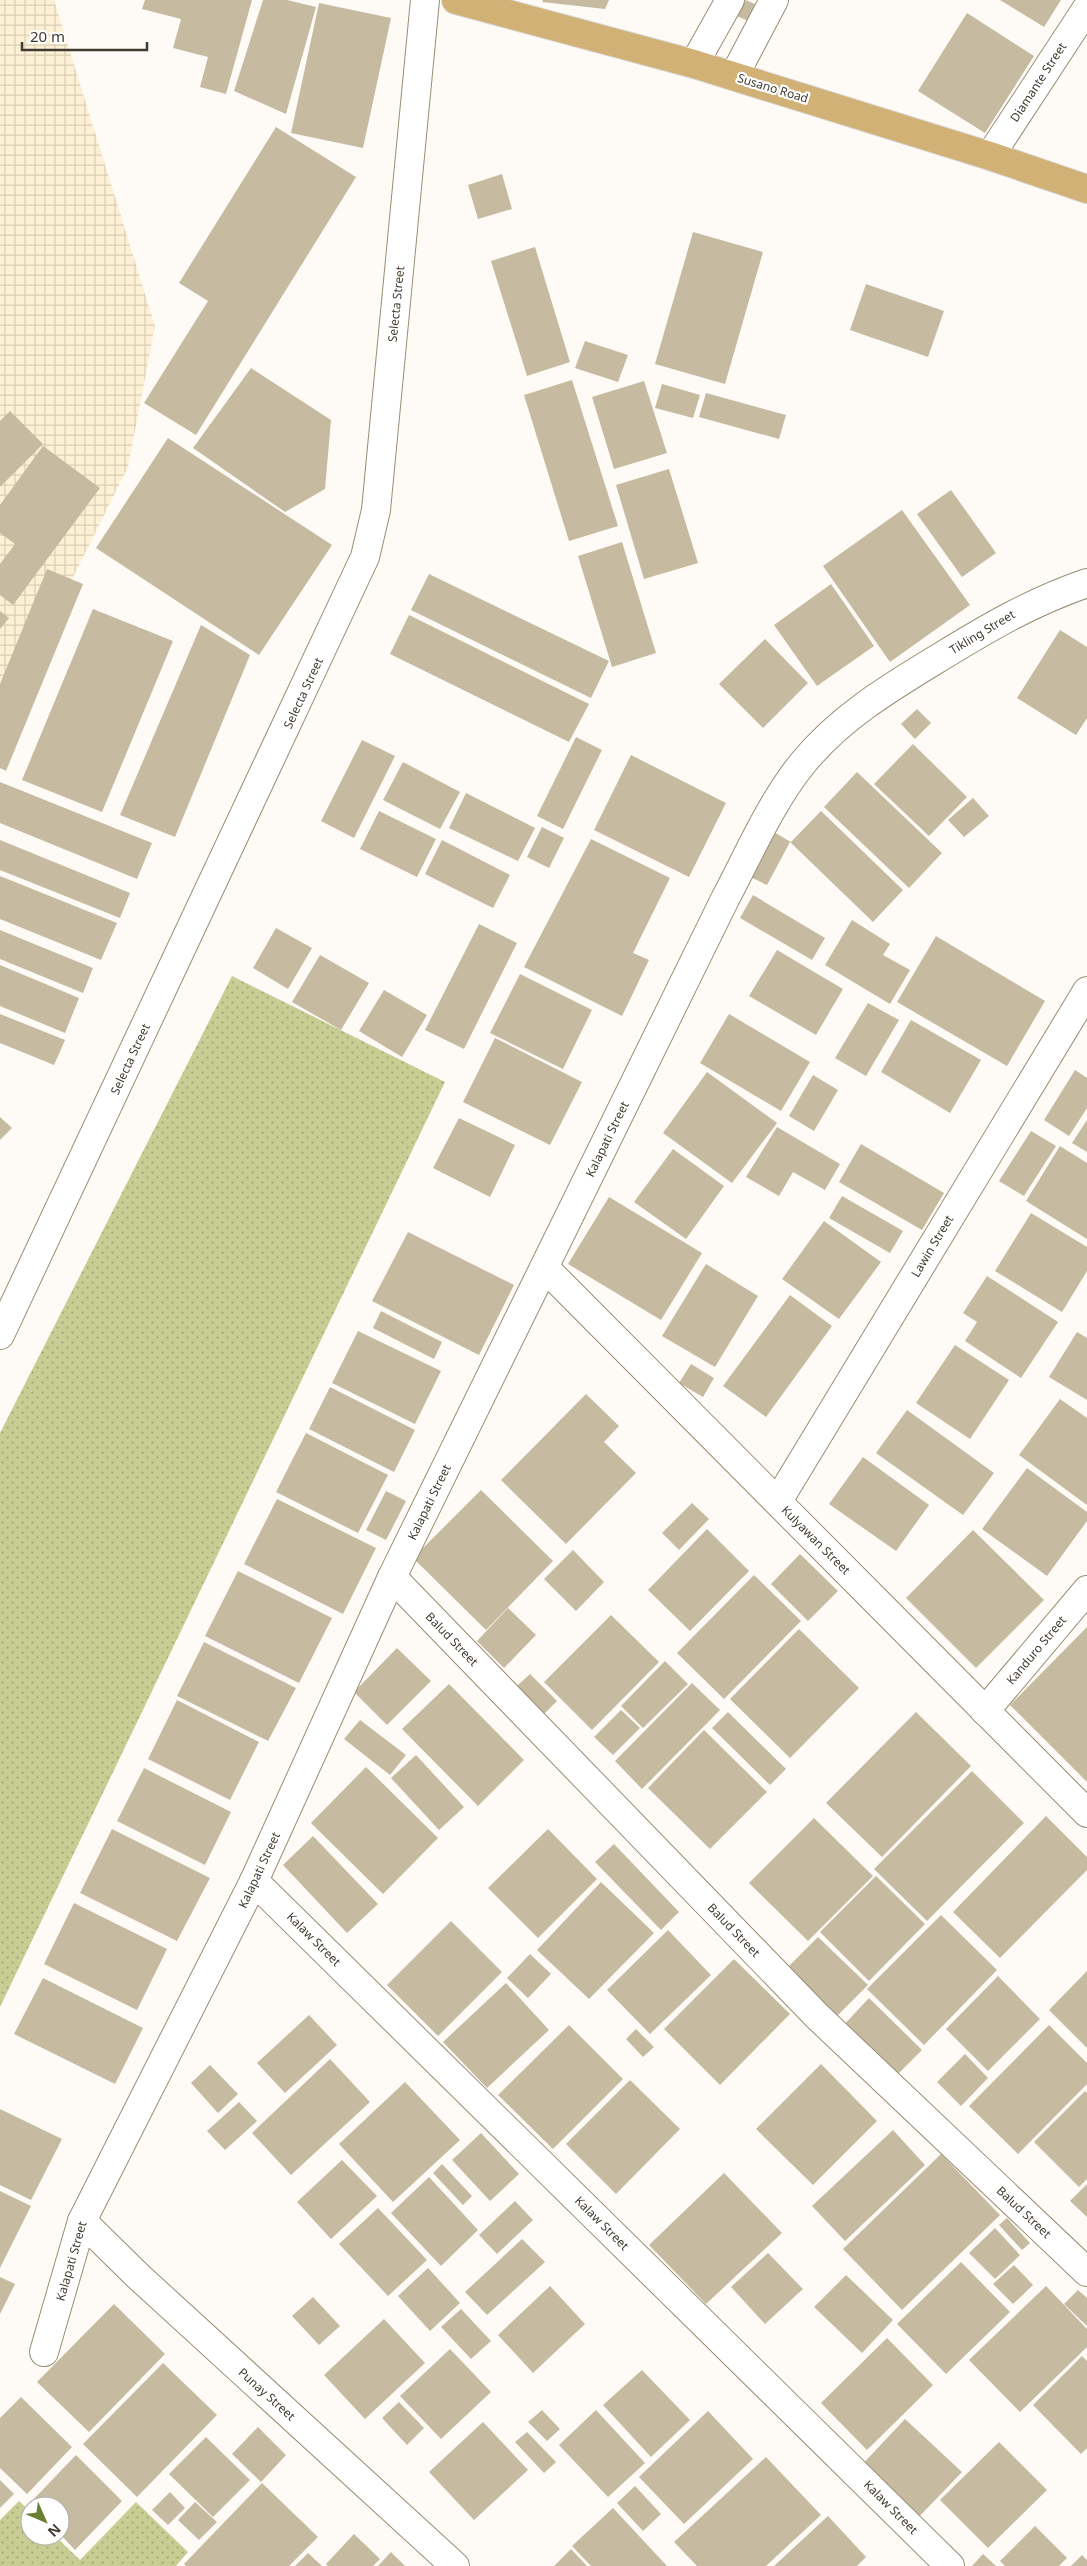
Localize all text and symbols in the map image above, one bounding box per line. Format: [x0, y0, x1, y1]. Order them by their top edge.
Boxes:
scale bar [22, 20, 148, 52]
text: 20 m [30, 26, 65, 46]
street label: Diamante Street [1006, 38, 1070, 125]
street label: Susano Road [736, 69, 810, 107]
street label: Selecta Street [384, 264, 409, 343]
street label: Tikling Street [946, 605, 1019, 658]
street label: Selecta Street [279, 654, 327, 731]
street label: Selecta Street [106, 1020, 154, 1097]
street label: Kalapati Street [581, 1098, 633, 1180]
street label: Lawin Street [907, 1211, 958, 1280]
street label: Kalapati Street [403, 1461, 455, 1543]
street label: Kulyawan Street [778, 1502, 855, 1579]
street label: Balud Street [422, 1608, 483, 1670]
street label: Kanduro Street [1002, 1611, 1070, 1688]
street label: Kalapati Street [234, 1829, 284, 1911]
street label: Balud Street [704, 1899, 765, 1961]
street label: Kalaw Street [283, 1908, 345, 1970]
street label: Balud Street [993, 2182, 1056, 2242]
street label: Kalaw Street [571, 2192, 633, 2254]
street label: Kalapati Street [52, 2219, 91, 2303]
street label: Punay Street [235, 2364, 300, 2425]
street label: Kalaw Street [860, 2476, 922, 2538]
north arrow [20, 2496, 70, 2546]
text: N [44, 2520, 65, 2541]

